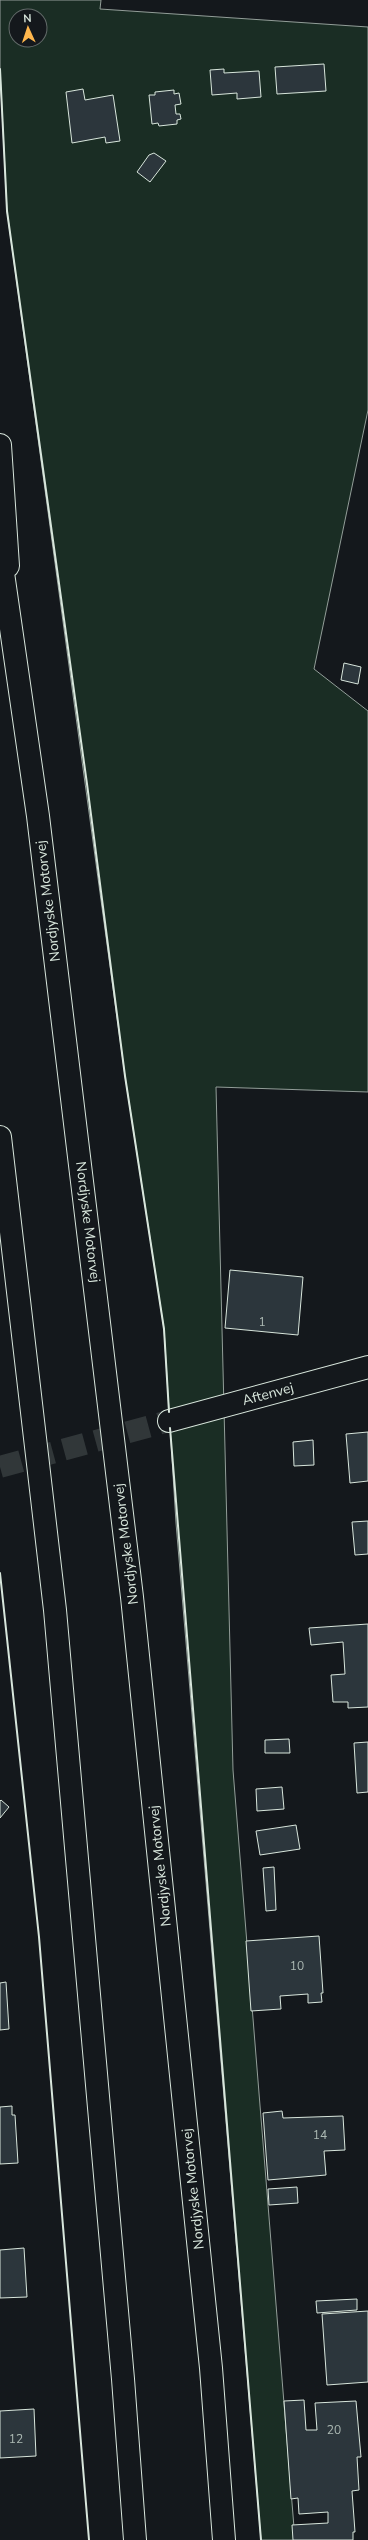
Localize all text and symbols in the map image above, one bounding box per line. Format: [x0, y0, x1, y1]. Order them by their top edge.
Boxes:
north arrow [8, 8, 48, 48]
text: N [23, 11, 32, 26]
street label: Nordjyske Motorvej [31, 839, 65, 963]
street label: Nordjyske Motorvej [71, 1160, 105, 1284]
house number: 1 [258, 1314, 266, 1330]
street label: Aftenvej [240, 1378, 296, 1410]
street label: Nordjyske Motorvej [109, 1482, 143, 1606]
street label: Nordjyske Motorvej [144, 1804, 176, 1928]
house number: 10 [290, 1958, 304, 1974]
street label: Nordjyske Motorvej [177, 2127, 209, 2251]
house number: 14 [313, 2127, 327, 2143]
house number: 20 [327, 2422, 341, 2438]
house number: 12 [9, 2431, 23, 2447]

